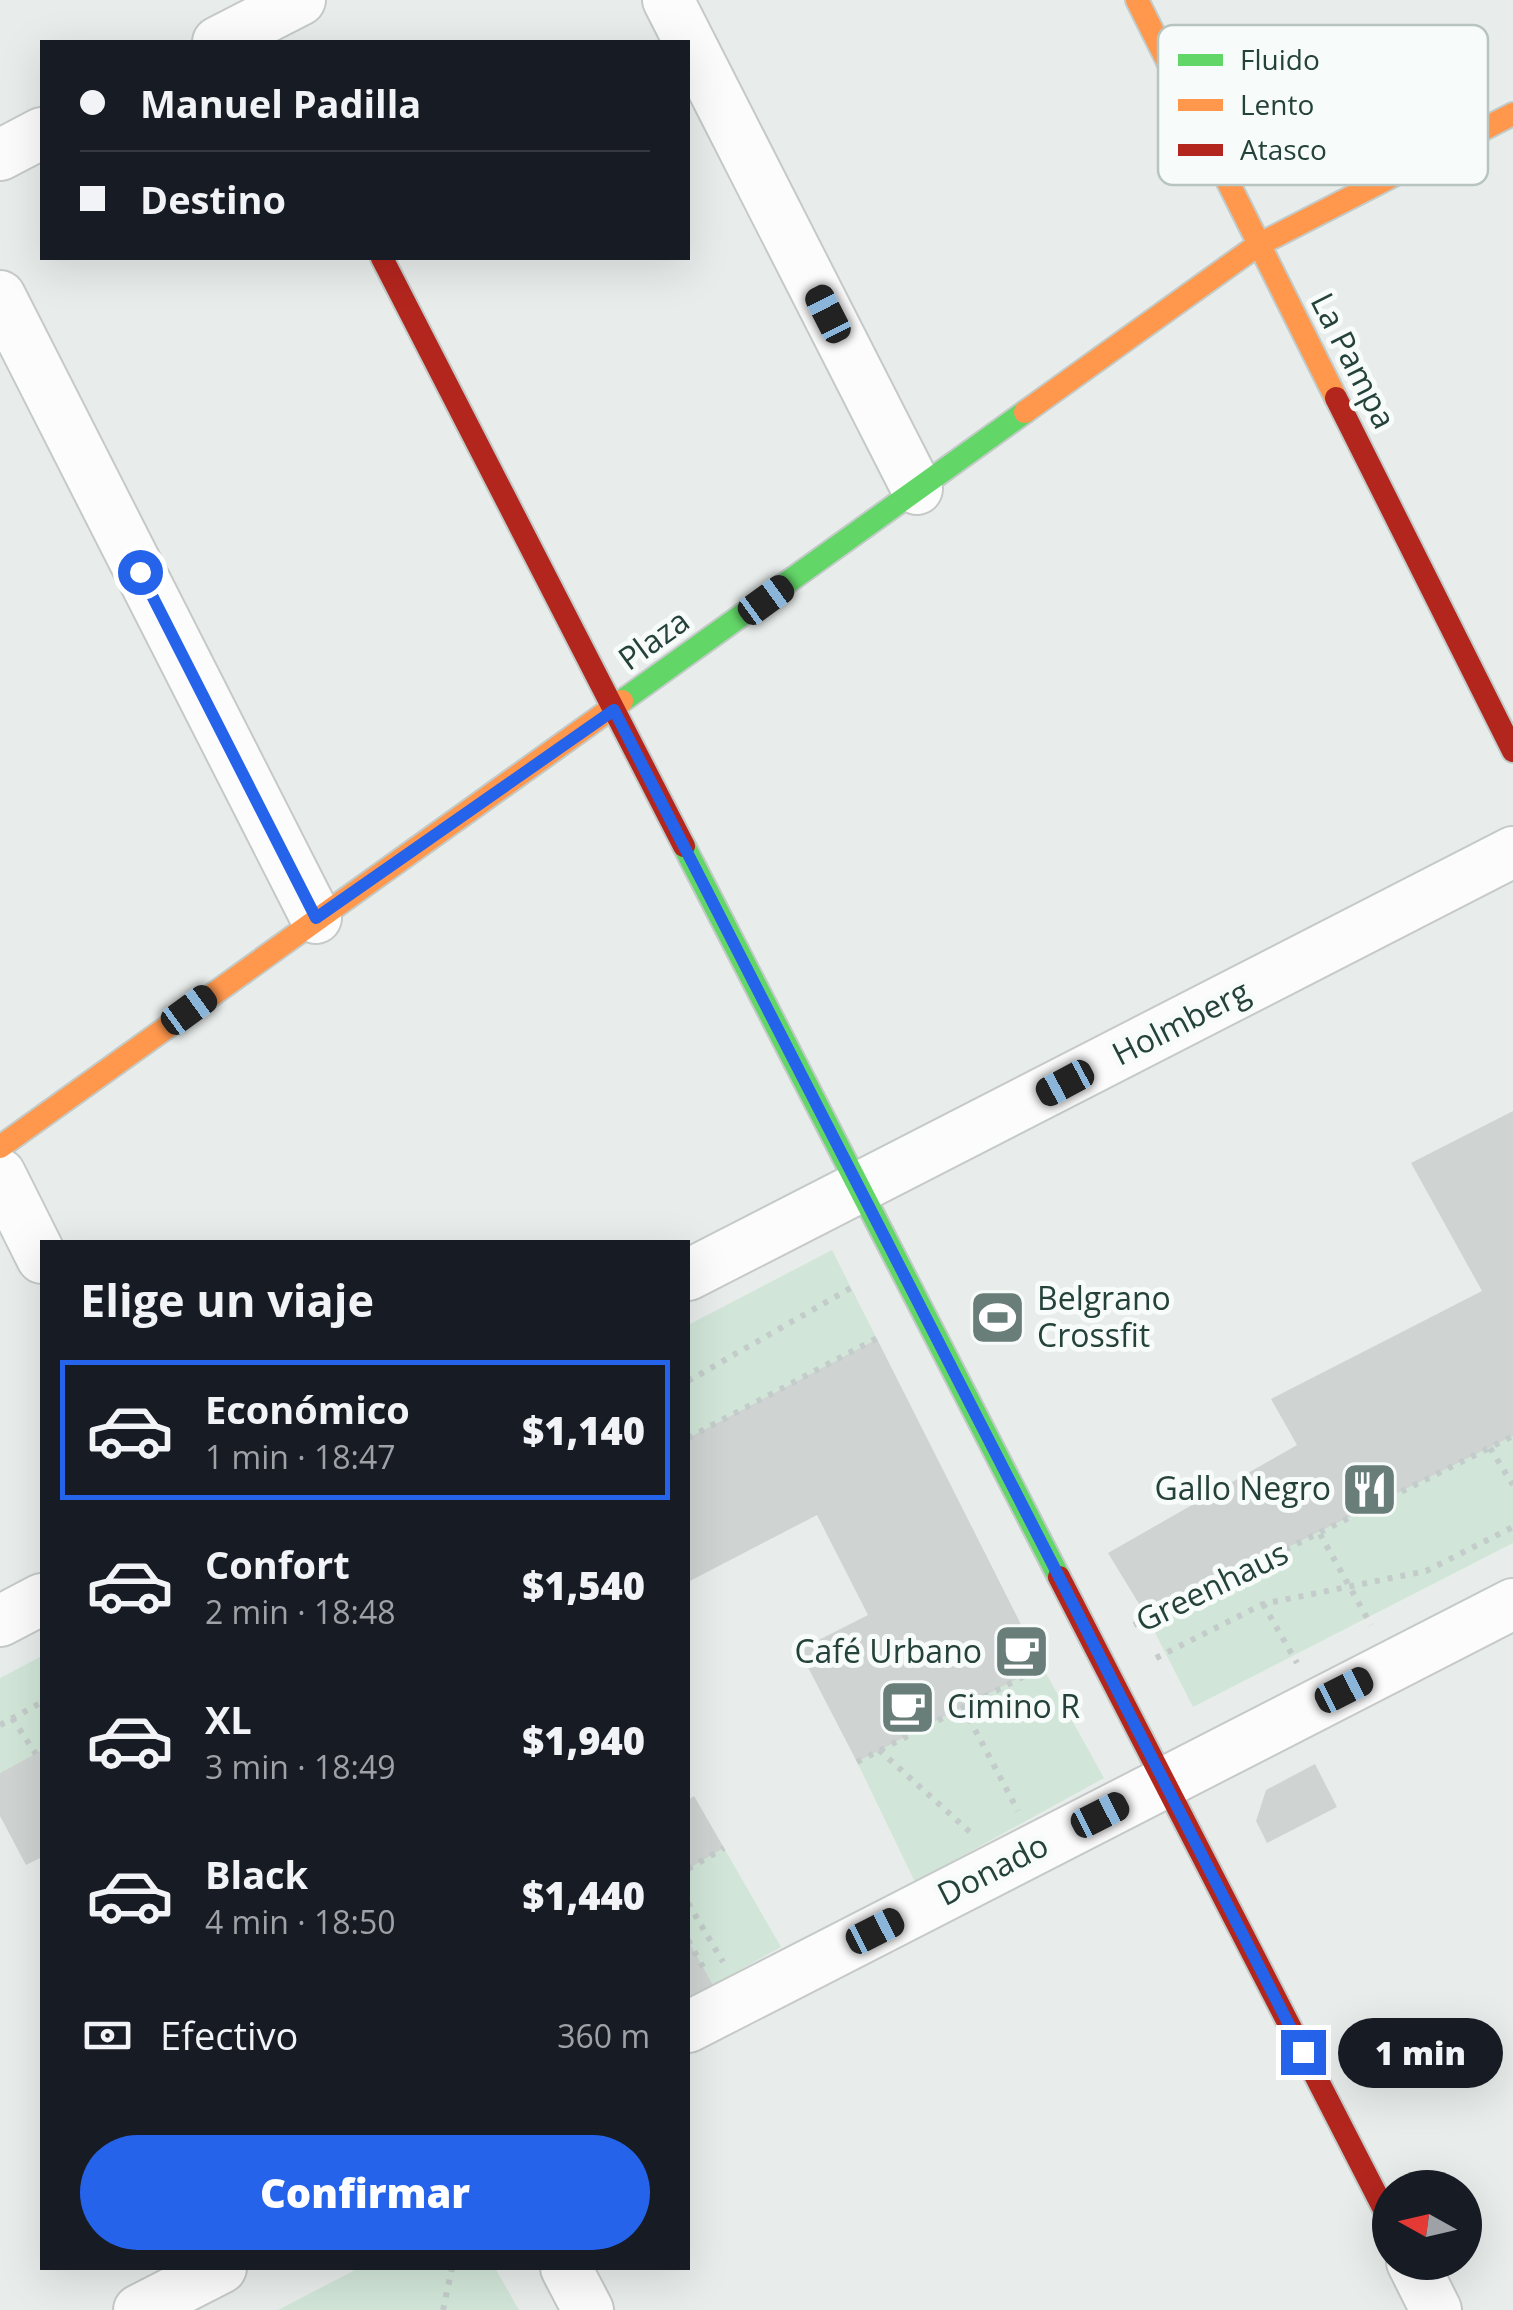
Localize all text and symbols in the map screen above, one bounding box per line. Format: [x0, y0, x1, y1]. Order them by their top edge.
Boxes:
legend [1158, 25, 1488, 185]
text: Fluido [1240, 40, 1320, 78]
text: Manuel Padilla [140, 77, 421, 129]
text: Lento [1240, 85, 1314, 123]
text: Atasco [1240, 130, 1327, 168]
text: Destino [140, 173, 286, 225]
car [801, 280, 855, 348]
street label: La Pampa [1302, 285, 1407, 435]
route start [118, 550, 163, 595]
car [733, 570, 799, 630]
street label: Plaza [609, 599, 697, 679]
street label: Holmberg [1104, 969, 1256, 1075]
car [156, 980, 222, 1040]
car [1031, 1056, 1099, 1110]
text: Elige un viaje [80, 1269, 374, 1330]
place label: Belgrano Crossfit [1037, 1276, 1171, 1356]
sports icon: Belgrano Crossfit [968, 1287, 1028, 1347]
text: Económico [205, 1383, 410, 1435]
icon: car [85, 1385, 175, 1475]
text: $1,140 [522, 1404, 645, 1456]
text: 1 min · 18:47 [205, 1435, 396, 1478]
restaurant icon: Gallo Negro [1340, 1459, 1400, 1519]
place label: Gallo Negro [1154, 1466, 1331, 1509]
street label: Greenhaus [1128, 1530, 1295, 1641]
text: Confort [205, 1538, 350, 1590]
icon: car [85, 1540, 175, 1630]
text: $1,540 [522, 1559, 645, 1611]
text: 2 min · 18:48 [205, 1590, 396, 1633]
cafe icon: Café Urbano [991, 1622, 1051, 1682]
place label: Café Urbano [794, 1629, 982, 1672]
car [1310, 1663, 1378, 1717]
cafe icon: Cimino R [878, 1677, 938, 1737]
place label: Cimino R [947, 1684, 1080, 1727]
text: XL [205, 1693, 252, 1745]
icon: car [85, 1695, 175, 1785]
text: $1,940 [522, 1714, 645, 1766]
text: 3 min · 18:49 [205, 1745, 396, 1788]
car [1066, 1788, 1134, 1842]
street label: Donado [930, 1823, 1055, 1915]
text: Black [205, 1848, 308, 1900]
icon: car [85, 1850, 175, 1940]
text: $1,440 [522, 1869, 645, 1921]
text: 4 min · 18:50 [205, 1900, 396, 1943]
car [841, 1904, 909, 1958]
icon: cash [80, 2008, 135, 2063]
text: Efectivo [160, 2009, 298, 2061]
text: 360 m [557, 2014, 650, 2057]
callout: 1 min [1338, 2017, 1503, 2087]
route end [1281, 2030, 1326, 2075]
text: 1 min [1375, 2031, 1466, 2074]
button: Confirmar [80, 2135, 650, 2250]
north arrow [1372, 2170, 1482, 2280]
map controls [1372, 2170, 1482, 2280]

